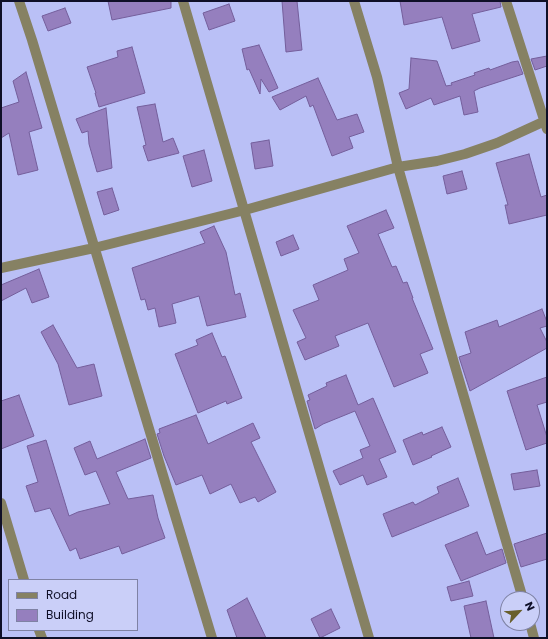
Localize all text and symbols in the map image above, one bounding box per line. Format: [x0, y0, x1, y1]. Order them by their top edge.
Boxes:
legend [8, 579, 138, 631]
text: Road [46, 586, 77, 603]
north arrow [500, 591, 540, 631]
text: N [521, 599, 539, 613]
text: Building [46, 606, 94, 623]

